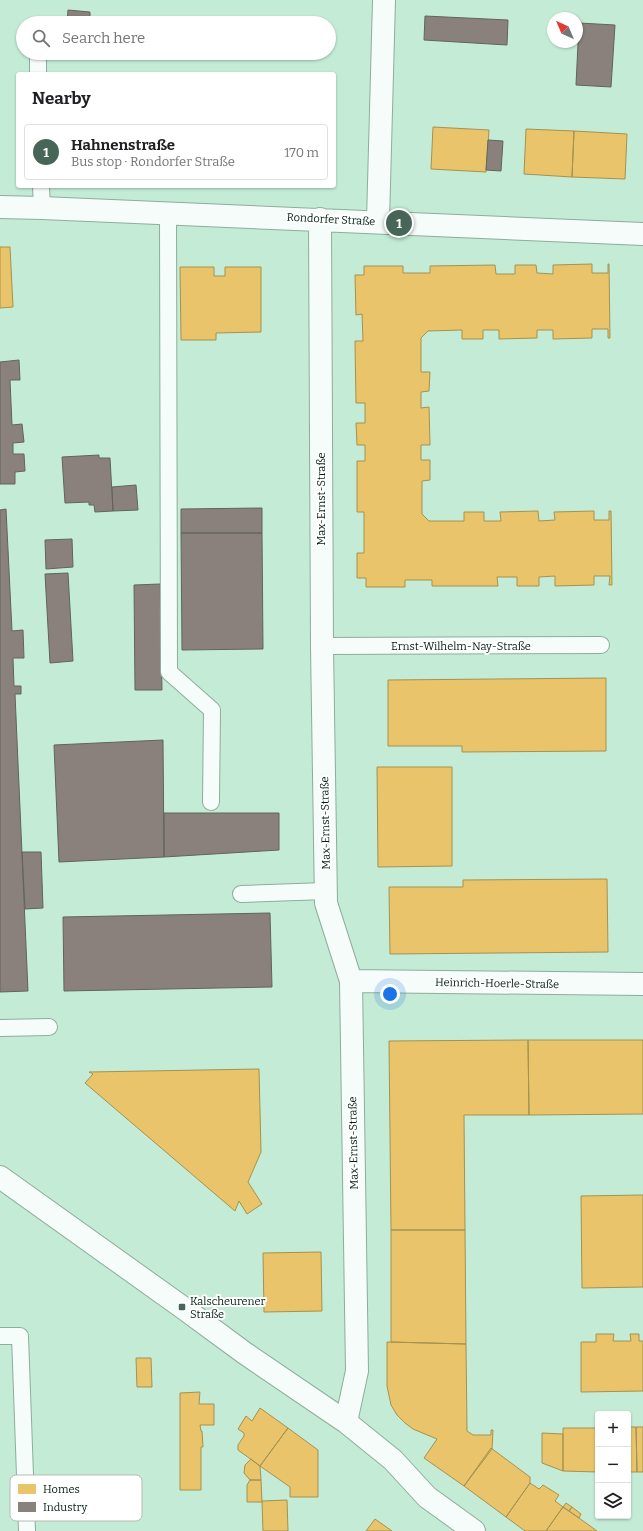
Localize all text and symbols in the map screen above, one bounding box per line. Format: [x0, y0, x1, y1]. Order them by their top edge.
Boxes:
north arrow [547, 12, 583, 48]
search box [16, 16, 336, 60]
icon: search [30, 27, 52, 49]
text: Search here [62, 29, 145, 47]
text: Nearby [32, 88, 91, 109]
text: Hahnenstraße [71, 136, 175, 154]
text: 1 [43, 145, 49, 160]
text: 170 m [284, 145, 319, 160]
text: Bus stop · Rondorfer Straße [71, 154, 235, 169]
pin: 1 [386, 208, 412, 238]
street label: Rondorfer Straße [286, 211, 376, 228]
street label: Max-Ernst-Straße [315, 453, 328, 545]
street label: Ernst-Wilhelm-Nay-Straße [391, 640, 531, 653]
street label: Max-Ernst-Straße [318, 776, 333, 870]
street label: Heinrich-Hoerle-Straße [435, 976, 559, 991]
your location [380, 984, 400, 1004]
street label: Max-Ernst-Straße [346, 1096, 361, 1190]
place label: Kalscheurener Straße [190, 1295, 265, 1321]
marker: Kalscheurener Straße [177, 1302, 187, 1312]
map controls [595, 1411, 631, 1519]
button: + [595, 1411, 631, 1447]
button: − [595, 1447, 631, 1483]
legend [10, 1475, 142, 1521]
text: Homes [43, 1483, 80, 1496]
button: layers [595, 1483, 631, 1519]
text: Industry [43, 1501, 87, 1514]

